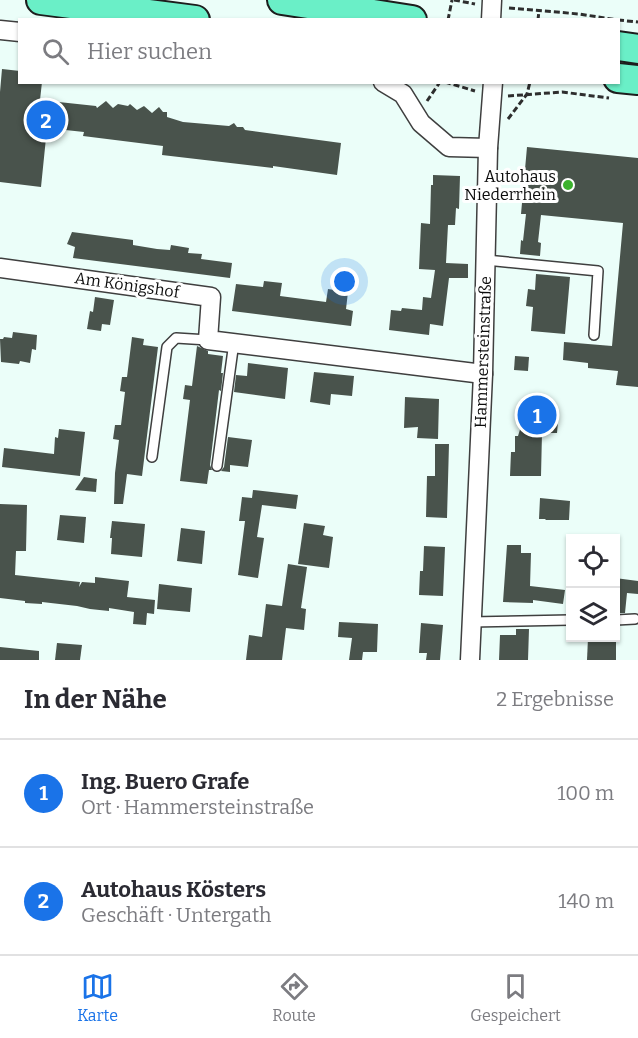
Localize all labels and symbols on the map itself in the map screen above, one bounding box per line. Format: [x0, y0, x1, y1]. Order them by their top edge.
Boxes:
pin: 2 [26, 98, 66, 142]
place label: Autohaus Niederrhein [464, 167, 556, 204]
marker: Autohaus Niederrhein [561, 178, 575, 192]
your location [330, 267, 359, 296]
street label: Am Königshof [73, 268, 182, 302]
street label: Hammersteinstraße [471, 276, 495, 428]
pin: 1 [518, 392, 556, 438]

